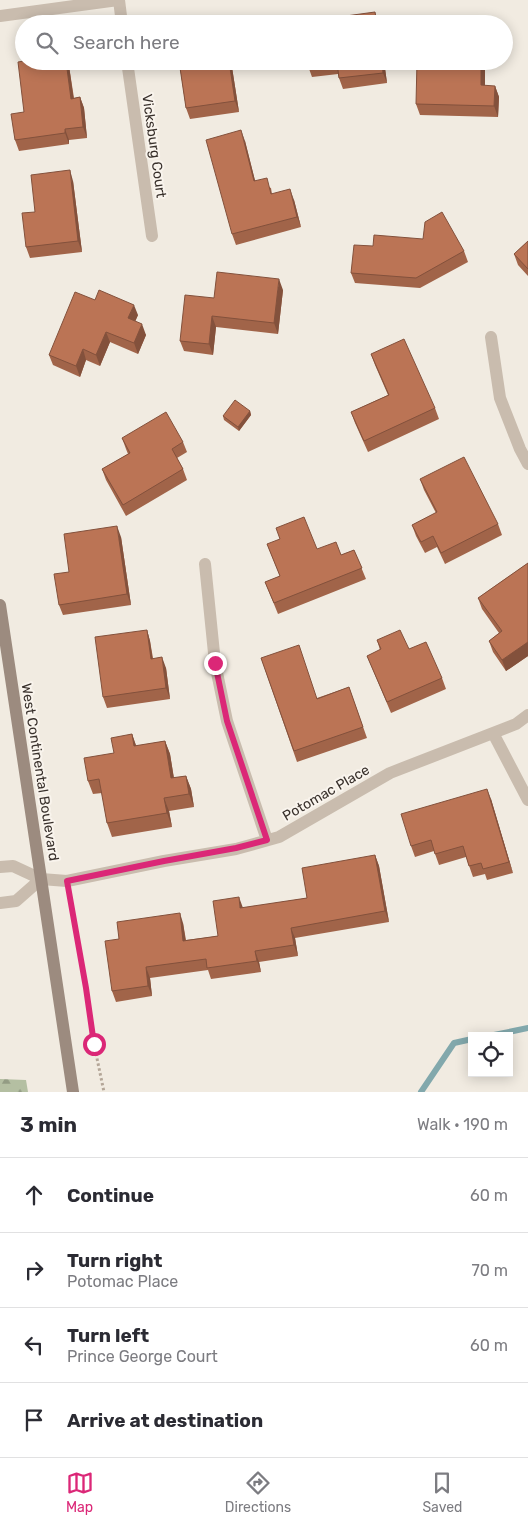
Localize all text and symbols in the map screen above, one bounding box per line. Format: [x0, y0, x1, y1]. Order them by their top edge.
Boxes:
search box [15, 15, 513, 70]
icon: search [33, 29, 61, 57]
text: Search here [73, 31, 180, 54]
street label: Vicksburg Court [138, 93, 170, 200]
route end [204, 652, 227, 675]
street label: West Continental Boulevard [18, 682, 62, 862]
street label: Potomac Place [280, 761, 373, 825]
map controls [468, 1032, 513, 1077]
button: locate [468, 1032, 513, 1077]
route start [83, 1033, 106, 1056]
text: 3 min [20, 1112, 77, 1137]
text: Walk · 190 m [417, 1115, 508, 1134]
icon: ahead [20, 1181, 48, 1209]
text: Continue [67, 1184, 154, 1207]
text: 60 m [470, 1186, 508, 1205]
text: Turn right [67, 1249, 162, 1272]
icon: right [20, 1256, 48, 1284]
text: 70 m [471, 1261, 508, 1280]
text: Potomac Place [67, 1272, 178, 1291]
text: Turn left [67, 1324, 149, 1347]
icon: left [20, 1331, 48, 1359]
text: 60 m [470, 1336, 508, 1355]
text: Prince George Court [67, 1347, 218, 1366]
icon: arrive [20, 1406, 48, 1434]
text: Arrive at destination [67, 1409, 263, 1432]
tab: Map [66, 1469, 94, 1516]
tab: Directions [225, 1469, 291, 1516]
tab: Saved [422, 1469, 462, 1516]

